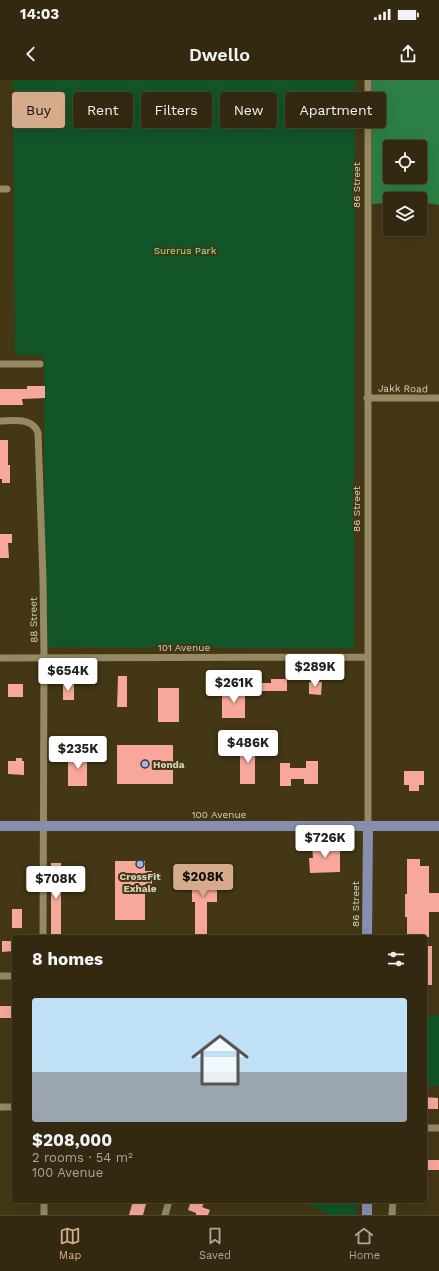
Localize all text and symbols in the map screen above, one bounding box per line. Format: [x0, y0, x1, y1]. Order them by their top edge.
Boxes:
text: 14:03 [20, 5, 59, 23]
icon: back [20, 43, 42, 65]
icon: share [397, 43, 419, 65]
text: Dwello [189, 44, 250, 65]
chip: Buy [12, 92, 65, 128]
chip: Rent [73, 92, 133, 128]
chip: Filters [141, 92, 212, 128]
chip: New [220, 92, 277, 128]
chip: Apartment [285, 92, 386, 128]
map controls [383, 140, 427, 236]
button: locate [383, 140, 427, 184]
street label: 86 Street [351, 161, 362, 208]
button: layers [383, 192, 427, 236]
park label: Surerus Park [154, 245, 217, 256]
street label: Jakk Road [378, 383, 428, 394]
street label: 86 Street [351, 485, 362, 532]
street label: 88 Street [28, 596, 39, 643]
street label: 101 Avenue [158, 642, 210, 653]
pin: $289K [287, 654, 343, 688]
pin: $654K [40, 658, 96, 692]
text: $289K [294, 659, 336, 674]
text: $654K [47, 663, 89, 678]
pin: $261K [206, 670, 262, 704]
text: $261K [215, 675, 253, 690]
pin: $486K [220, 730, 276, 764]
text: $486K [227, 735, 269, 750]
pin: $235K [50, 736, 106, 770]
text: $235K [58, 741, 98, 756]
marker: Honda [140, 759, 150, 769]
place label: Honda [153, 759, 185, 770]
street label: 100 Avenue [192, 809, 247, 820]
pin: $726K [297, 825, 353, 859]
text: $726K [304, 830, 346, 845]
marker: CrossFit Exhale [135, 859, 145, 869]
pin: $208K [175, 864, 231, 898]
pin: $708K [28, 866, 84, 900]
text: $208K [182, 869, 224, 884]
text: $708K [35, 871, 77, 886]
place label: CrossFit Exhale [119, 871, 161, 894]
street label: 86 Street [350, 880, 361, 927]
icon: filters [385, 948, 407, 970]
text: 8 homes [32, 949, 103, 969]
icon: home [184, 1024, 256, 1096]
text: $208,000 [32, 1130, 112, 1150]
text: 2 rooms · 54 m² [32, 1150, 133, 1165]
text: 100 Avenue [32, 1165, 103, 1180]
tab: Map [59, 1225, 81, 1262]
tab: Saved [199, 1225, 231, 1262]
tab: Home [349, 1225, 380, 1262]

